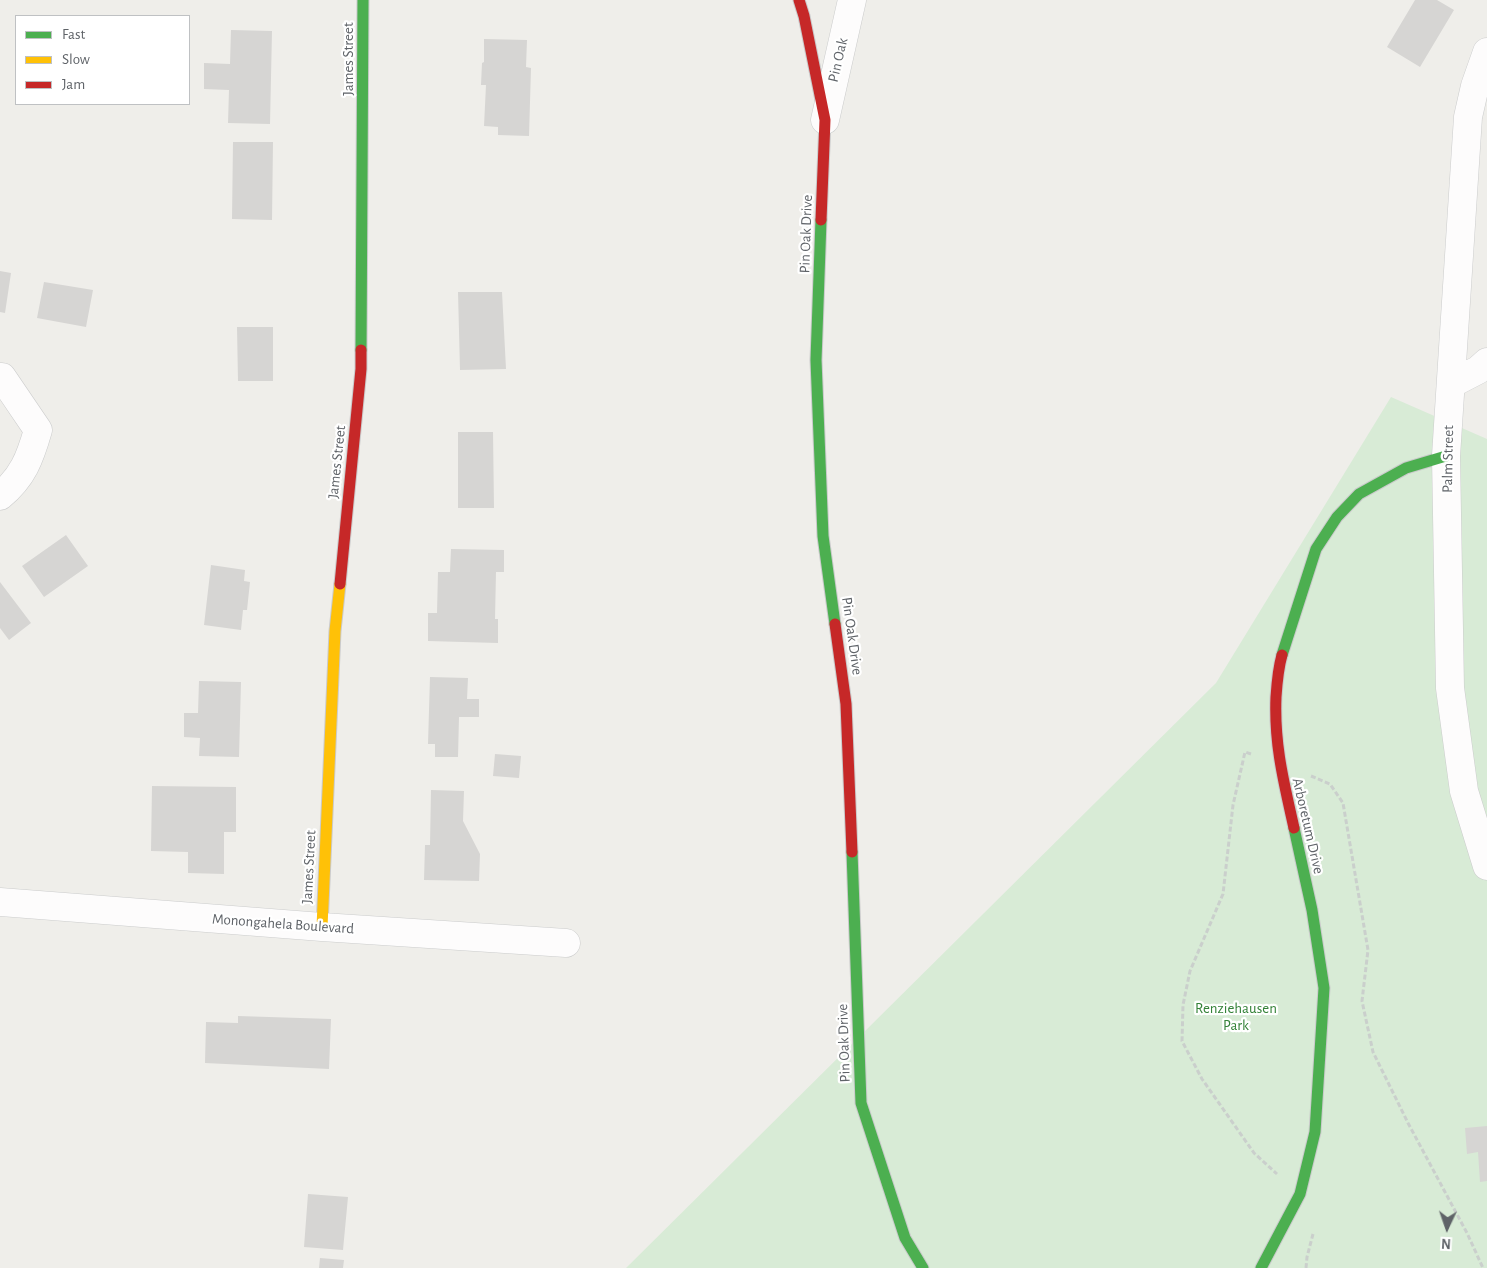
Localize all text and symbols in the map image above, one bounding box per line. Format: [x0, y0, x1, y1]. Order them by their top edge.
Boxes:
legend [15, 15, 190, 105]
street label: James Street [339, 22, 357, 96]
text: Fast [62, 27, 85, 42]
street label: Pin Oak [824, 36, 852, 84]
text: Slow [62, 52, 90, 67]
text: Jam [62, 77, 85, 92]
street label: Pin Oak Drive [796, 194, 816, 274]
street label: James Street [324, 425, 350, 499]
street label: Palm Street [1438, 425, 1458, 493]
street label: Pin Oak Drive [838, 596, 866, 676]
street label: Arboretum Drive [1288, 776, 1328, 876]
street label: James Street [298, 830, 320, 904]
street label: Monongahela Boulevard [211, 910, 355, 938]
park label: Renziehausen Park [1195, 999, 1277, 1034]
street label: Pin Oak Drive [834, 1003, 854, 1083]
north arrow [1422, 1203, 1472, 1253]
text: N [1441, 1236, 1451, 1250]

